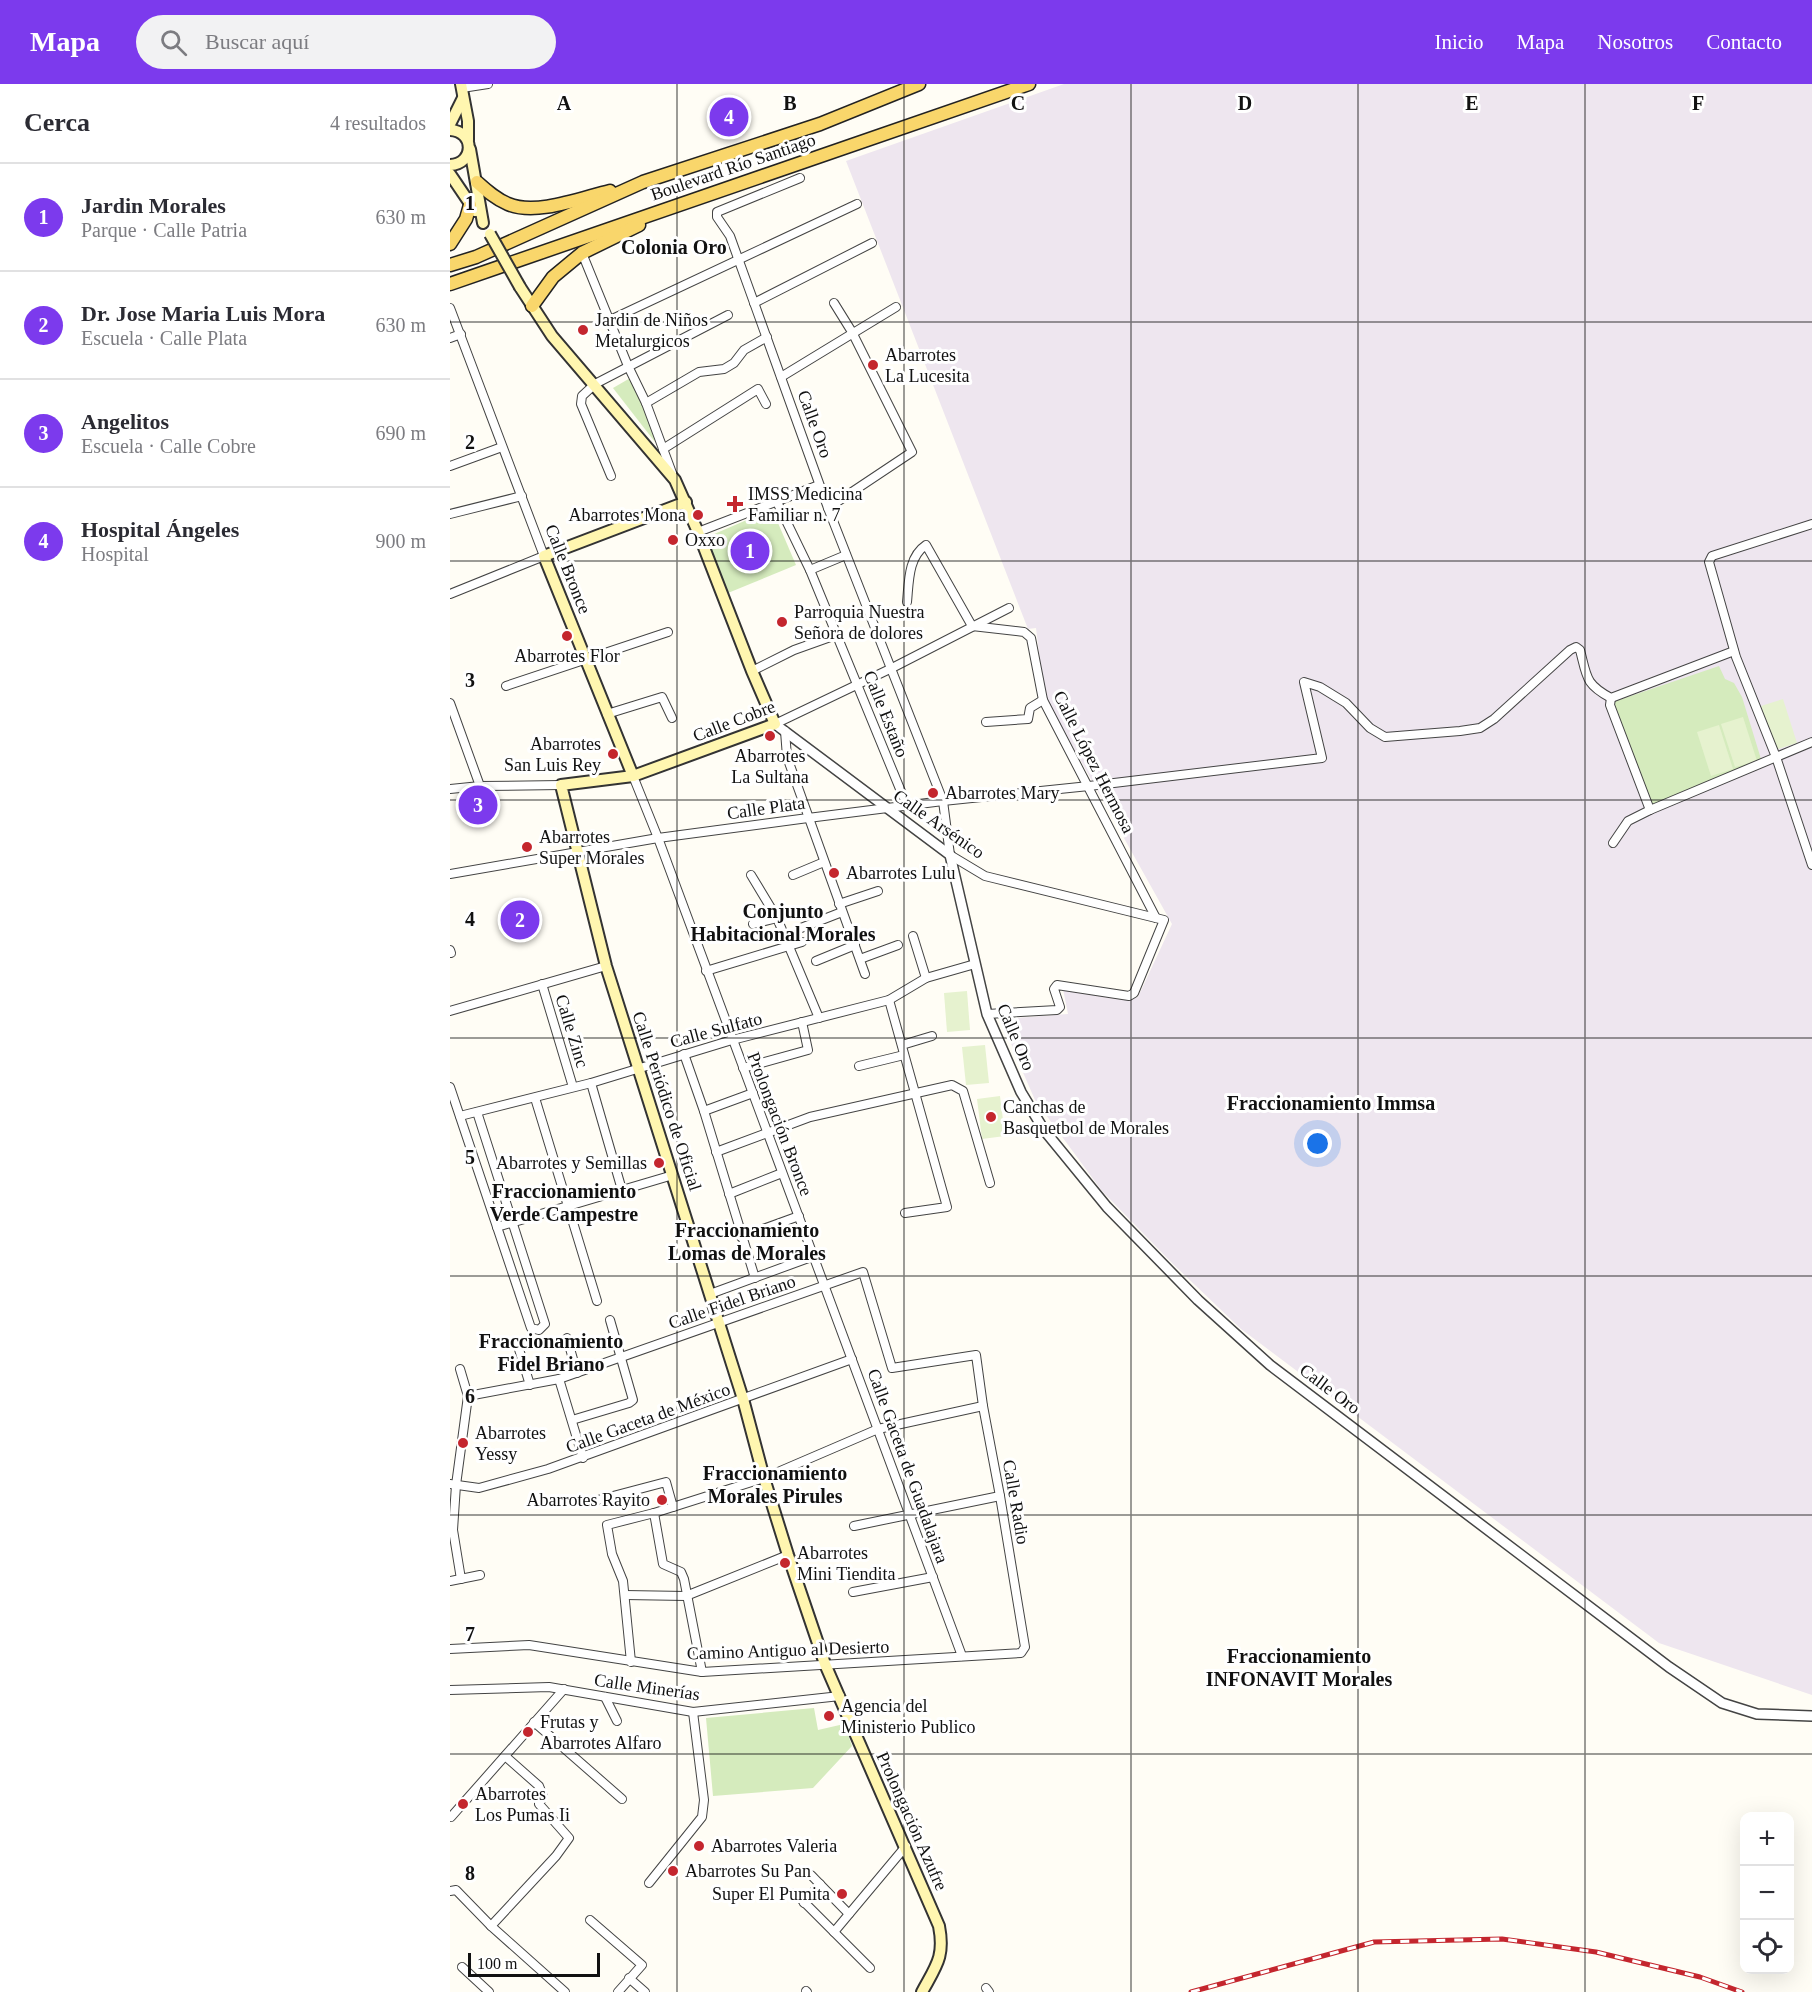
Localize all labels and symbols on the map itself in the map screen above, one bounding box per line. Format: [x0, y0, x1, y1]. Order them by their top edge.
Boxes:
text: A [557, 92, 572, 114]
text: B [783, 92, 797, 114]
text: C [1011, 92, 1025, 114]
text: D [1238, 92, 1252, 114]
text: E [1465, 92, 1479, 114]
text: F [1692, 92, 1704, 114]
pin: 4 [710, 94, 748, 140]
street label: Boulevard Río Santiago [648, 129, 818, 205]
text: 1 [465, 192, 475, 214]
district label: Colonia Oro [621, 236, 727, 258]
place label: Jardin de Niños Metalurgicos [595, 310, 708, 351]
marker: Jardin de Niños Metalurgicos [576, 323, 590, 337]
place label: Abarrotes La Lucesita [885, 345, 969, 386]
marker: Abarrotes La Lucesita [866, 358, 880, 372]
street label: Calle Oro [794, 387, 836, 461]
text: 2 [465, 431, 475, 453]
place label: IMSS Medicina Familiar n. 7 [748, 484, 863, 525]
marker: IMSS Medicina Familiar n. 7 [726, 495, 744, 513]
place label: Abarrotes Mona [569, 505, 686, 525]
marker: Abarrotes Mona [691, 508, 705, 522]
street label: Calle Bronce [541, 521, 595, 617]
pin: 1 [730, 528, 770, 574]
place label: Oxxo [685, 530, 725, 550]
marker: Oxxo [666, 533, 680, 547]
place label: Parroquia Nuestra Señora de dolores [794, 602, 924, 643]
marker: Parroquia Nuestra Señora de dolores [775, 615, 789, 629]
marker: Abarrotes Flor [560, 629, 574, 643]
place label: Abarrotes Flor [514, 646, 620, 666]
street label: Calle Estaño [860, 668, 912, 760]
text: 3 [465, 669, 475, 691]
street label: Calle López Hermosa [1049, 688, 1139, 836]
street label: Calle Cobre [690, 696, 778, 746]
marker: Abarrotes La Sultana [763, 729, 777, 743]
place label: Abarrotes San Luis Rey [504, 734, 601, 775]
place label: Abarrotes La Sultana [731, 746, 809, 787]
marker: Abarrotes San Luis Rey [606, 747, 620, 761]
pin: 3 [459, 782, 498, 828]
place label: Abarrotes Mary [945, 783, 1059, 803]
street label: Calle Arsénico [890, 785, 988, 863]
marker: Abarrotes Mary [926, 786, 940, 800]
street label: Calle Plata [726, 793, 806, 823]
place label: Abarrotes Super Morales [539, 827, 644, 868]
marker: Abarrotes Super Morales [520, 840, 534, 854]
place label: Abarrotes Lulu [846, 863, 955, 883]
marker: Abarrotes Lulu [827, 866, 841, 880]
pin: 2 [500, 898, 540, 942]
district label: Conjunto Habitacional Morales [691, 900, 876, 945]
text: 4 [465, 908, 475, 930]
street label: Calle Zinc [551, 992, 593, 1070]
street label: Calle Oro [993, 1001, 1039, 1073]
street label: Calle Sulfato [668, 1008, 764, 1052]
street label: Calle Periódico de Oficial [629, 1009, 705, 1193]
street label: Prolongación Bronce [743, 1049, 817, 1199]
district label: Fraccionamiento Immsa [1227, 1092, 1435, 1114]
place label: Canchas de Basquetbol de Morales [1003, 1097, 1169, 1138]
marker: Canchas de Basquetbol de Morales [984, 1110, 998, 1124]
your location [1303, 1129, 1332, 1158]
text: 5 [465, 1146, 475, 1168]
place label: Abarrotes y Semillas [496, 1153, 647, 1173]
marker: Abarrotes y Semillas [652, 1156, 666, 1170]
district label: Fraccionamiento Verde Campestre [490, 1180, 638, 1226]
district label: Fraccionamiento Lomas de Morales [668, 1219, 826, 1264]
street label: Calle Fidel Briano [666, 1271, 798, 1333]
district label: Fraccionamiento Fidel Briano [479, 1330, 623, 1375]
street label: Calle Oro [1296, 1360, 1364, 1418]
street label: Calle Gaceta de Guadalajara [863, 1366, 953, 1566]
street label: Calle Gaceta de México [563, 1379, 733, 1457]
text: 6 [465, 1385, 475, 1407]
place label: Abarrotes Yessy [475, 1423, 546, 1464]
marker: Abarrotes Yessy [456, 1436, 470, 1450]
street label: Calle Radio [999, 1458, 1033, 1546]
district label: Fraccionamiento Morales Pirules [703, 1462, 847, 1507]
place label: Abarrotes Rayito [527, 1490, 650, 1510]
marker: Abarrotes Rayito [655, 1493, 669, 1507]
place label: Abarrotes Mini Tiendita [797, 1543, 896, 1584]
marker: Abarrotes Mini Tiendita [778, 1556, 792, 1570]
text: 7 [465, 1623, 475, 1645]
street label: Camino Antiguo al Desierto [686, 1636, 890, 1664]
district label: Fraccionamiento INFONAVIT Morales [1206, 1645, 1392, 1690]
street label: Calle Minerías [593, 1670, 701, 1704]
place label: Agencia del Ministerio Publico [841, 1696, 976, 1737]
marker: Agencia del Ministerio Publico [822, 1709, 836, 1723]
place label: Frutas y Abarrotes Alfaro [540, 1712, 661, 1753]
marker: Frutas y Abarrotes Alfaro [521, 1725, 535, 1739]
street label: Prolongación Azufre [872, 1749, 952, 1893]
place label: Abarrotes Los Pumas Ii [475, 1784, 570, 1825]
marker: Abarrotes Los Pumas Ii [456, 1797, 470, 1811]
place label: Abarrotes Valeria [711, 1836, 837, 1856]
marker: Abarrotes Valeria [692, 1839, 706, 1853]
place label: Abarrotes Su Pan [685, 1861, 811, 1881]
text: 8 [465, 1862, 475, 1884]
marker: Abarrotes Su Pan [666, 1864, 680, 1878]
place label: Super El Pumita [712, 1884, 830, 1904]
marker: Super El Pumita [835, 1887, 849, 1901]
scale bar [468, 1950, 600, 1978]

